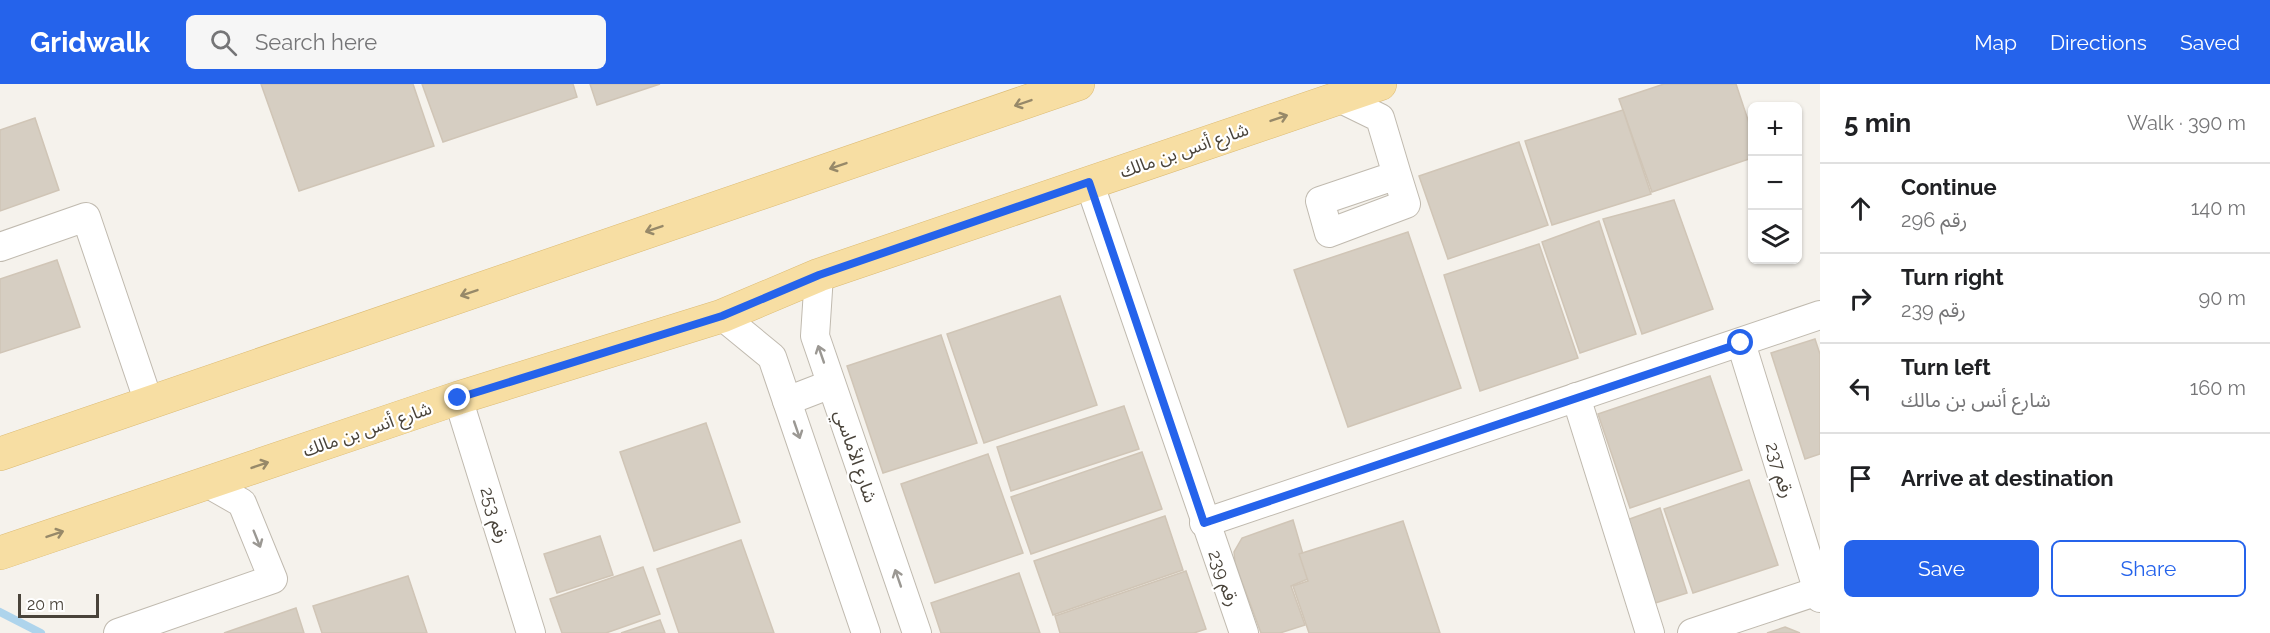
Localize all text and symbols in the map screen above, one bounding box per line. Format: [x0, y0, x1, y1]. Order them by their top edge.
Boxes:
search box [186, 15, 606, 69]
text: Gridwalk [30, 26, 150, 59]
icon: search [207, 26, 240, 59]
text: Search here [255, 29, 377, 55]
text: Map [1974, 30, 2017, 55]
text: Directions [2050, 30, 2147, 55]
text: Saved [2180, 30, 2240, 55]
one-way arrow [1014, 98, 1033, 109]
map controls [1748, 102, 1802, 264]
button: + [1748, 102, 1802, 156]
text: 5 min [1844, 108, 1911, 138]
text: Walk · 390 m [2127, 111, 2246, 135]
one-way arrow [1269, 112, 1288, 123]
street label: شارع أنس بن مالك [1117, 118, 1252, 186]
button: − [1748, 156, 1802, 210]
one-way arrow [829, 162, 848, 173]
text: Continue [1901, 174, 1997, 200]
icon: ahead [1844, 192, 1877, 225]
text: 140 m [2191, 196, 2246, 220]
text: رقم 296 [1901, 208, 1967, 232]
button: layers [1748, 210, 1802, 264]
one-way arrow [645, 225, 664, 236]
text: Turn right [1901, 264, 2004, 290]
icon: right [1844, 282, 1877, 315]
text: 90 m [2199, 286, 2246, 310]
one-way arrow [460, 288, 479, 299]
text: رقم 239 [1901, 298, 1966, 322]
route start [1727, 329, 1753, 355]
one-way arrow [814, 345, 825, 363]
text: Turn left [1901, 354, 1991, 380]
icon: left [1844, 372, 1877, 405]
text: 160 m [2190, 376, 2246, 400]
route end [444, 384, 470, 410]
text: شارع أنس بن مالك [1901, 388, 2051, 412]
street label: شارع أنس بن مالك [300, 397, 435, 465]
street label: شارع الأماسي [827, 407, 882, 506]
one-way arrow [793, 420, 804, 439]
street label: رقم 237 [1759, 440, 1798, 501]
one-way arrow [250, 459, 269, 470]
icon: arrive [1844, 462, 1877, 495]
text: Arrive at destination [1901, 465, 2114, 491]
street label: رقم 253 [474, 484, 513, 547]
one-way arrow [45, 528, 64, 539]
one-way arrow [252, 529, 263, 548]
button: Save [1844, 540, 2039, 597]
button: Share [2051, 540, 2246, 597]
street label: رقم 239 [1201, 547, 1244, 610]
one-way arrow [891, 569, 902, 588]
scale bar [18, 591, 99, 618]
text: 20 m [27, 595, 64, 614]

